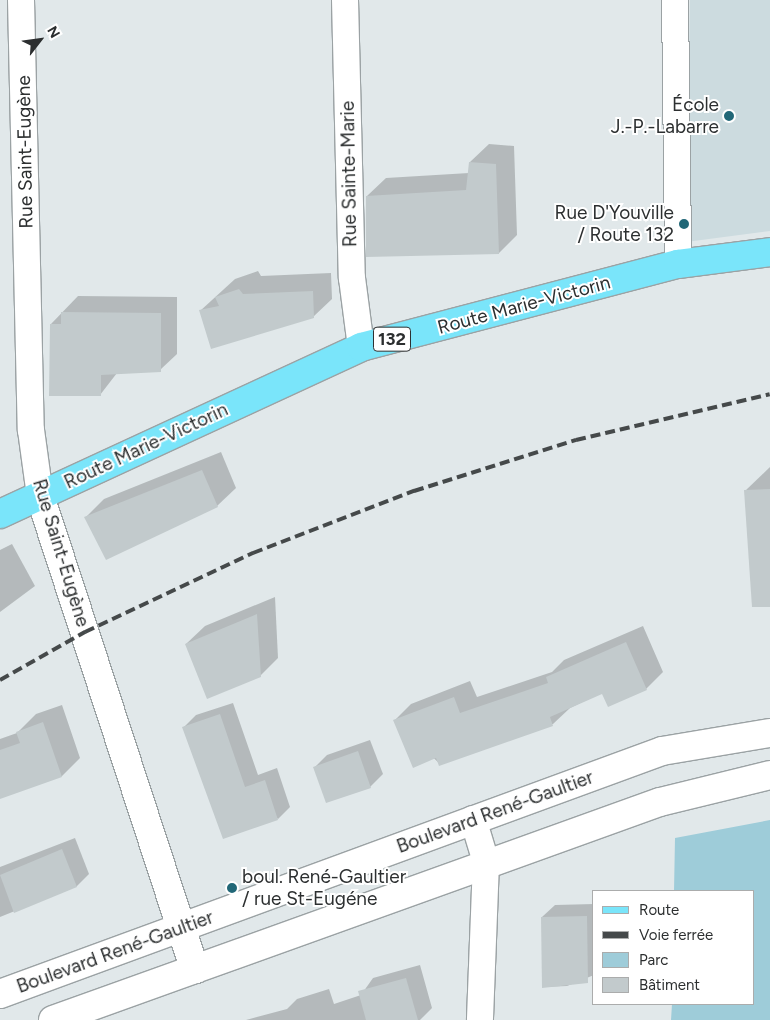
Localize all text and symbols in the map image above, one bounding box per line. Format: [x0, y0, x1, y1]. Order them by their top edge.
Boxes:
north arrow [15, 15, 65, 65]
text: N [43, 23, 63, 41]
street label: Rue Saint-Eugène [12, 75, 38, 229]
place label: École J.-P.-Labarre [611, 94, 719, 138]
street label: Rue Sainte-Marie [336, 101, 362, 247]
marker: École J.-P.-Labarre [723, 110, 735, 122]
place label: Rue D'Youville / Route 132 [555, 202, 674, 246]
marker: Rue D'Youville / Route 132 [678, 218, 690, 230]
street label: Route Marie-Victorin [435, 271, 613, 339]
road number: 132 [372, 324, 412, 354]
street label: Route Marie-Victorin [60, 398, 232, 494]
street label: Rue Saint-Eugène [28, 476, 94, 630]
street label: Boulevard René-Gaultier [394, 766, 596, 858]
place label: boul. René-Gaultier / rue St-Eugéne [242, 866, 406, 910]
marker: boul. René-Gaultier / rue St-Eugéne [226, 882, 238, 894]
legend [592, 890, 755, 1005]
text: Route [639, 901, 679, 919]
street label: Boulevard René-Gaultier [14, 906, 216, 998]
text: Voie ferrée [639, 926, 713, 944]
text: Parc [639, 951, 668, 969]
text: Bâtiment [639, 976, 700, 994]

